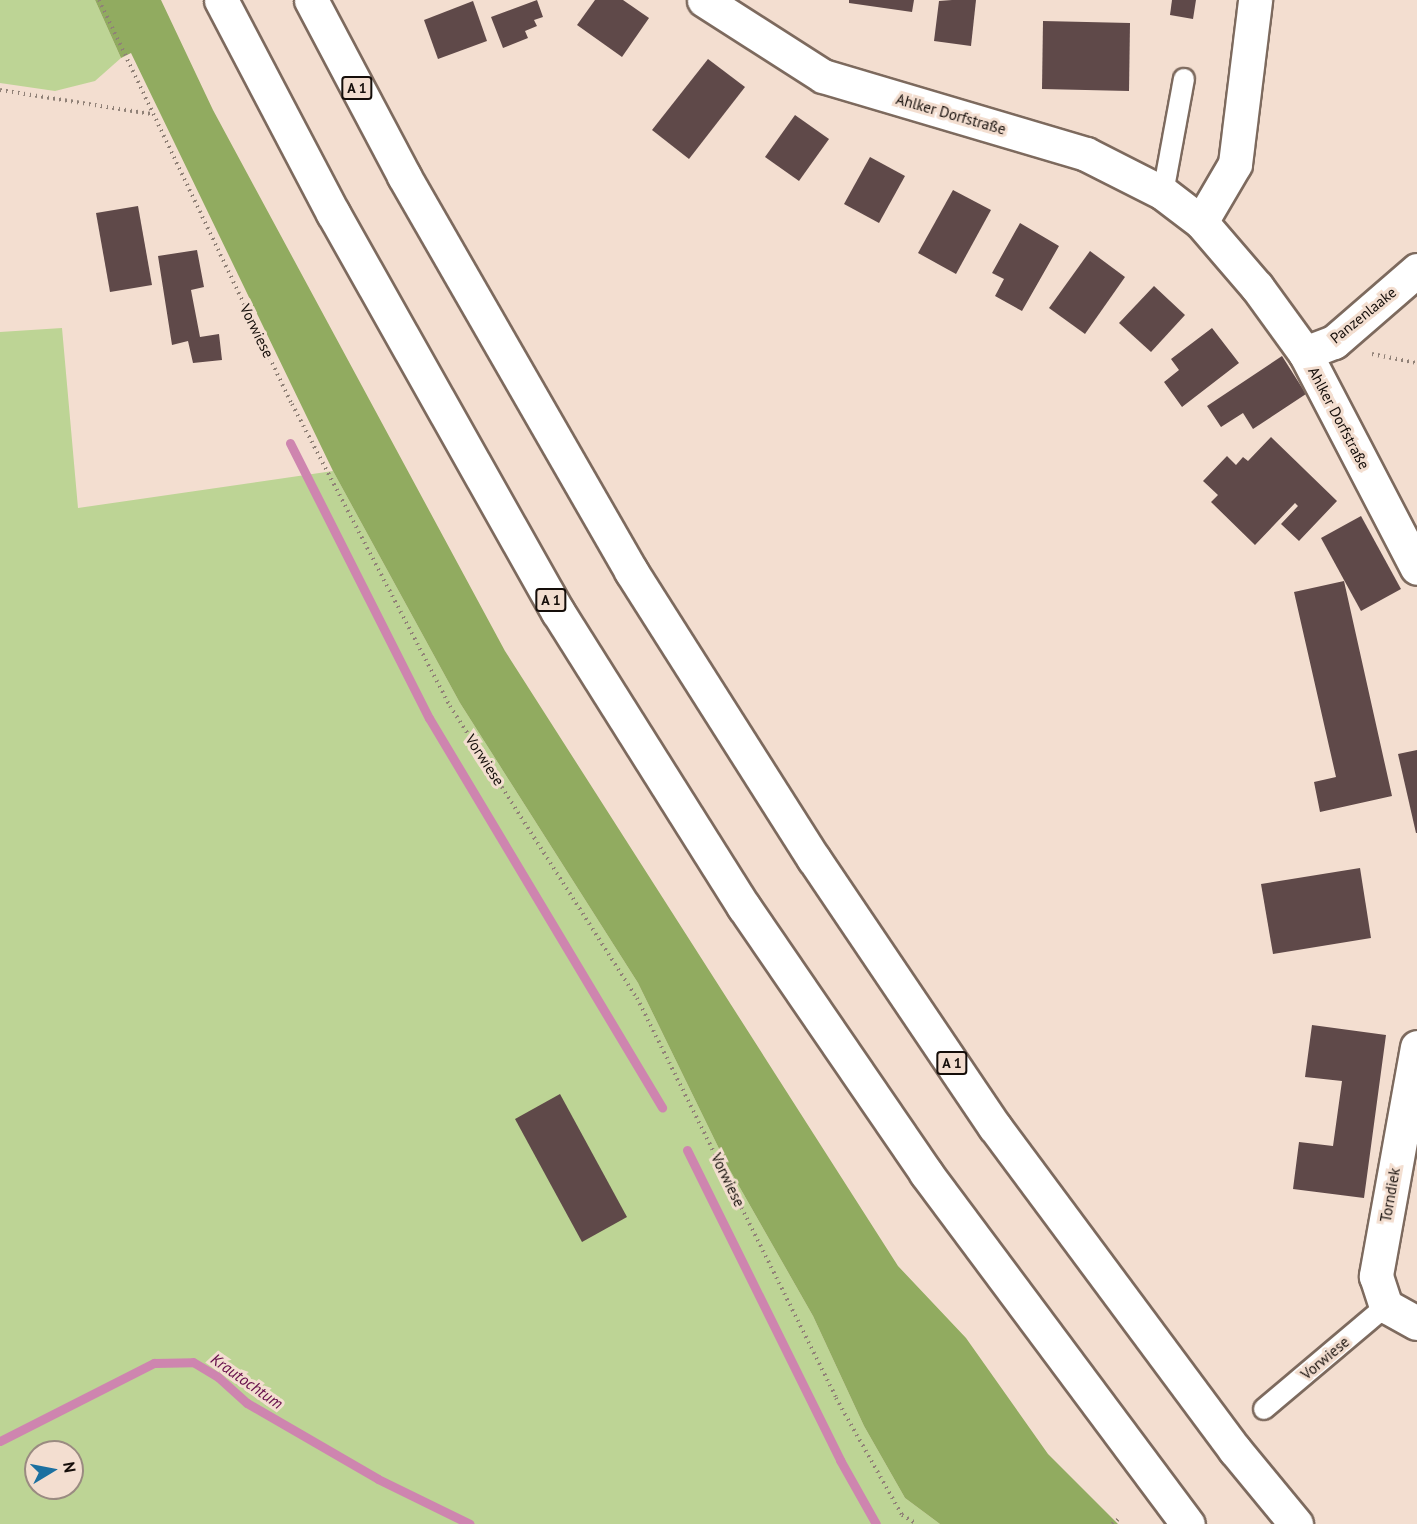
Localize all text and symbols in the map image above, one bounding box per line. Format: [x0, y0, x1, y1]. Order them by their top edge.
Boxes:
road number: A 1 [340, 77, 374, 99]
street label: Ahlker Dorfstraße [894, 90, 1008, 138]
street label: Panzenlaake [1326, 283, 1400, 347]
street label: Vorwiese [236, 301, 278, 361]
street label: Ahlker Dorfstraße [1304, 364, 1374, 472]
road number: A 1 [534, 589, 568, 611]
street label: Vorwiese [462, 731, 508, 789]
road number: A 1 [936, 1052, 968, 1074]
street label: Vorwiese [707, 1150, 749, 1210]
street label: Torndiek [1376, 1167, 1404, 1223]
street label: Vorwiese [1297, 1333, 1353, 1383]
water label: Krautochtum [207, 1349, 287, 1413]
north arrow [24, 1440, 84, 1500]
text: N [59, 1460, 81, 1474]

